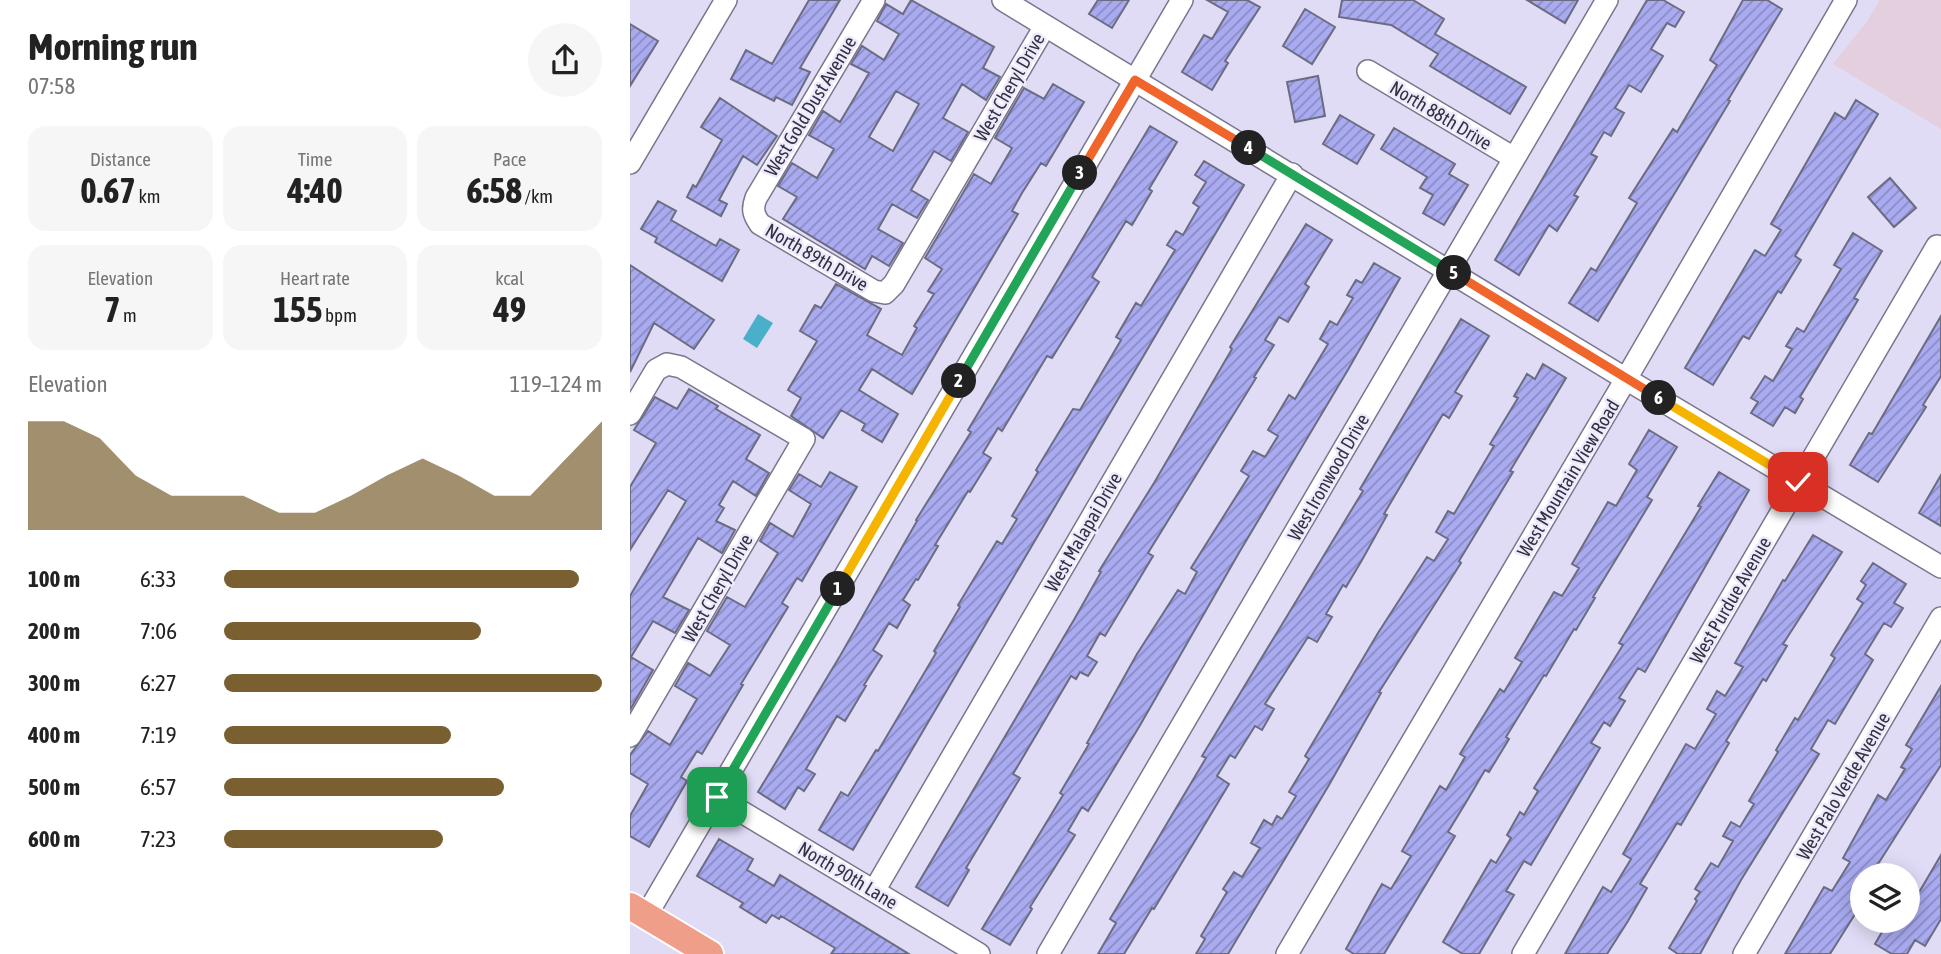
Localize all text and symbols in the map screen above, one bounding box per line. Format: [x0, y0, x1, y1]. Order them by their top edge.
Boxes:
button: share [528, 23, 602, 97]
text: Morning run [28, 25, 198, 68]
street label: West Cheryl Drive [969, 29, 1049, 145]
street label: West Gold Dust Avenue [760, 32, 860, 180]
text: 07:58 [28, 73, 75, 99]
street label: North 88th Drive [1386, 76, 1496, 154]
pin: 4 [1232, 130, 1266, 166]
text: 4 [1244, 136, 1253, 158]
text: Distance [90, 148, 151, 170]
text: Time [298, 148, 332, 170]
text: Pace [493, 148, 526, 170]
pin: 3 [1063, 156, 1098, 190]
text: 3 [1075, 161, 1084, 183]
text: 0.67 [80, 170, 136, 210]
text: 4:40 [287, 170, 343, 210]
text: 6:58 [466, 170, 522, 210]
text: km [136, 185, 160, 207]
text: /km [522, 185, 553, 207]
street label: North 89th Drive [762, 219, 872, 295]
pin: 5 [1436, 256, 1472, 290]
text: 5 [1449, 261, 1458, 283]
text: Elevation [87, 267, 153, 289]
text: Heart rate [280, 267, 350, 289]
text: kcal [495, 267, 524, 289]
text: 7 [104, 289, 120, 329]
text: 155 [273, 289, 323, 329]
text: 49 [493, 289, 526, 329]
text: m [120, 304, 137, 326]
text: bpm [323, 304, 357, 326]
pin: 2 [942, 364, 976, 398]
text: 2 [954, 369, 963, 391]
text: Elevation [28, 371, 108, 397]
text: 119–124 m [509, 371, 602, 397]
pin: 6 [1642, 380, 1676, 416]
text: 6 [1654, 386, 1663, 408]
street label: West Mountain View Road [1512, 395, 1624, 561]
street label: West Ironwood Drive [1283, 410, 1373, 544]
pin [1768, 452, 1828, 512]
icon: check [1779, 463, 1817, 501]
street label: West Malapai Drive [1040, 469, 1126, 595]
street label: West Cheryl Drive [677, 530, 757, 646]
street label: West Purdue Avenue [1685, 533, 1775, 667]
text: 100 m [28, 566, 80, 592]
text: 6:33 [140, 566, 177, 592]
pin: 1 [820, 572, 856, 606]
text: 1 [833, 577, 842, 599]
text: 200 m [28, 618, 80, 644]
text: 7:06 [140, 618, 177, 644]
text: 300 m [28, 670, 80, 696]
text: 6:27 [140, 670, 177, 696]
street label: West Palo Verde Avenue [1792, 708, 1894, 864]
text: 400 m [28, 722, 80, 748]
text: 7:19 [140, 722, 177, 748]
pin [687, 767, 747, 827]
text: 500 m [28, 774, 80, 800]
text: 6:57 [140, 774, 177, 800]
icon: arrive [698, 778, 736, 816]
text: 600 m [28, 826, 80, 852]
text: 7:23 [140, 826, 177, 852]
street label: North 90th Lane [794, 837, 902, 913]
map controls [1850, 863, 1920, 933]
button: layers [1850, 863, 1920, 933]

